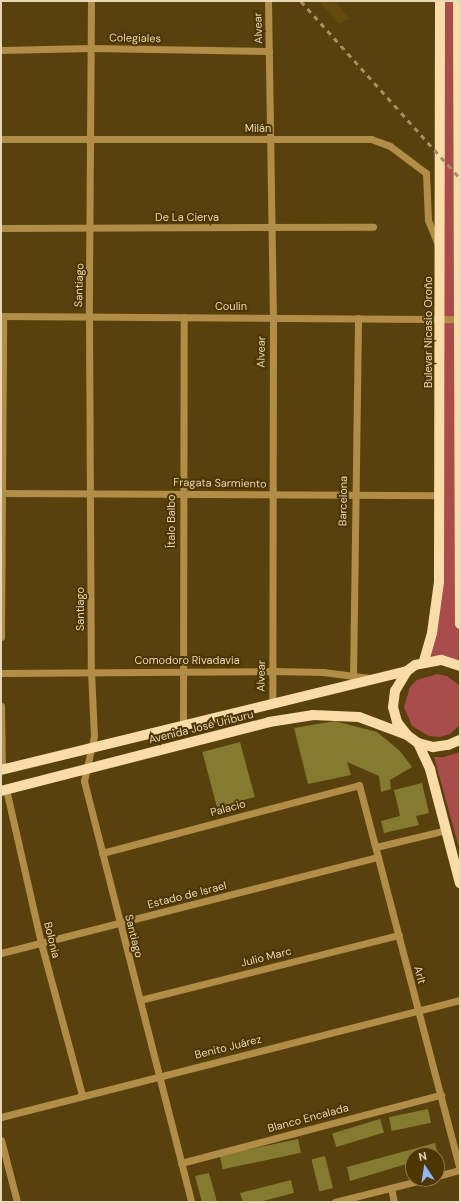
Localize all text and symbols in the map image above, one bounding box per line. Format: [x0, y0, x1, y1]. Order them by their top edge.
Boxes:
street label: Alvear [251, 12, 265, 44]
street label: Colegiales [109, 31, 161, 45]
street label: Milán [245, 121, 271, 135]
street label: De La Cierva [155, 210, 219, 224]
street label: Santiago [72, 263, 86, 307]
street label: Bulevar Nicasio Oroño [421, 276, 435, 388]
street label: Coulin [215, 299, 247, 313]
street label: Alvear [254, 336, 268, 368]
street label: Fragata Sarmiento [173, 476, 267, 490]
street label: Barcelona [336, 476, 350, 526]
street label: Ítalo Balbo [164, 494, 178, 548]
street label: Santiago [73, 587, 87, 631]
street label: Comodoro Rivadavia [134, 653, 240, 667]
street label: Alvear [254, 660, 268, 692]
street label: Avenida José Uriburu [147, 708, 255, 746]
street label: Palacio [209, 797, 247, 819]
street label: Estado de Israel [146, 879, 228, 911]
street label: Santiago [122, 913, 146, 959]
street label: Bolonia [41, 920, 63, 960]
street label: Julio Marc [239, 944, 293, 970]
street label: Arlt [411, 965, 429, 985]
street label: Benito Juárez [193, 1032, 263, 1062]
street label: Blanco Encalada [266, 1101, 350, 1135]
north arrow [405, 1147, 445, 1187]
text: N [417, 1149, 428, 1164]

